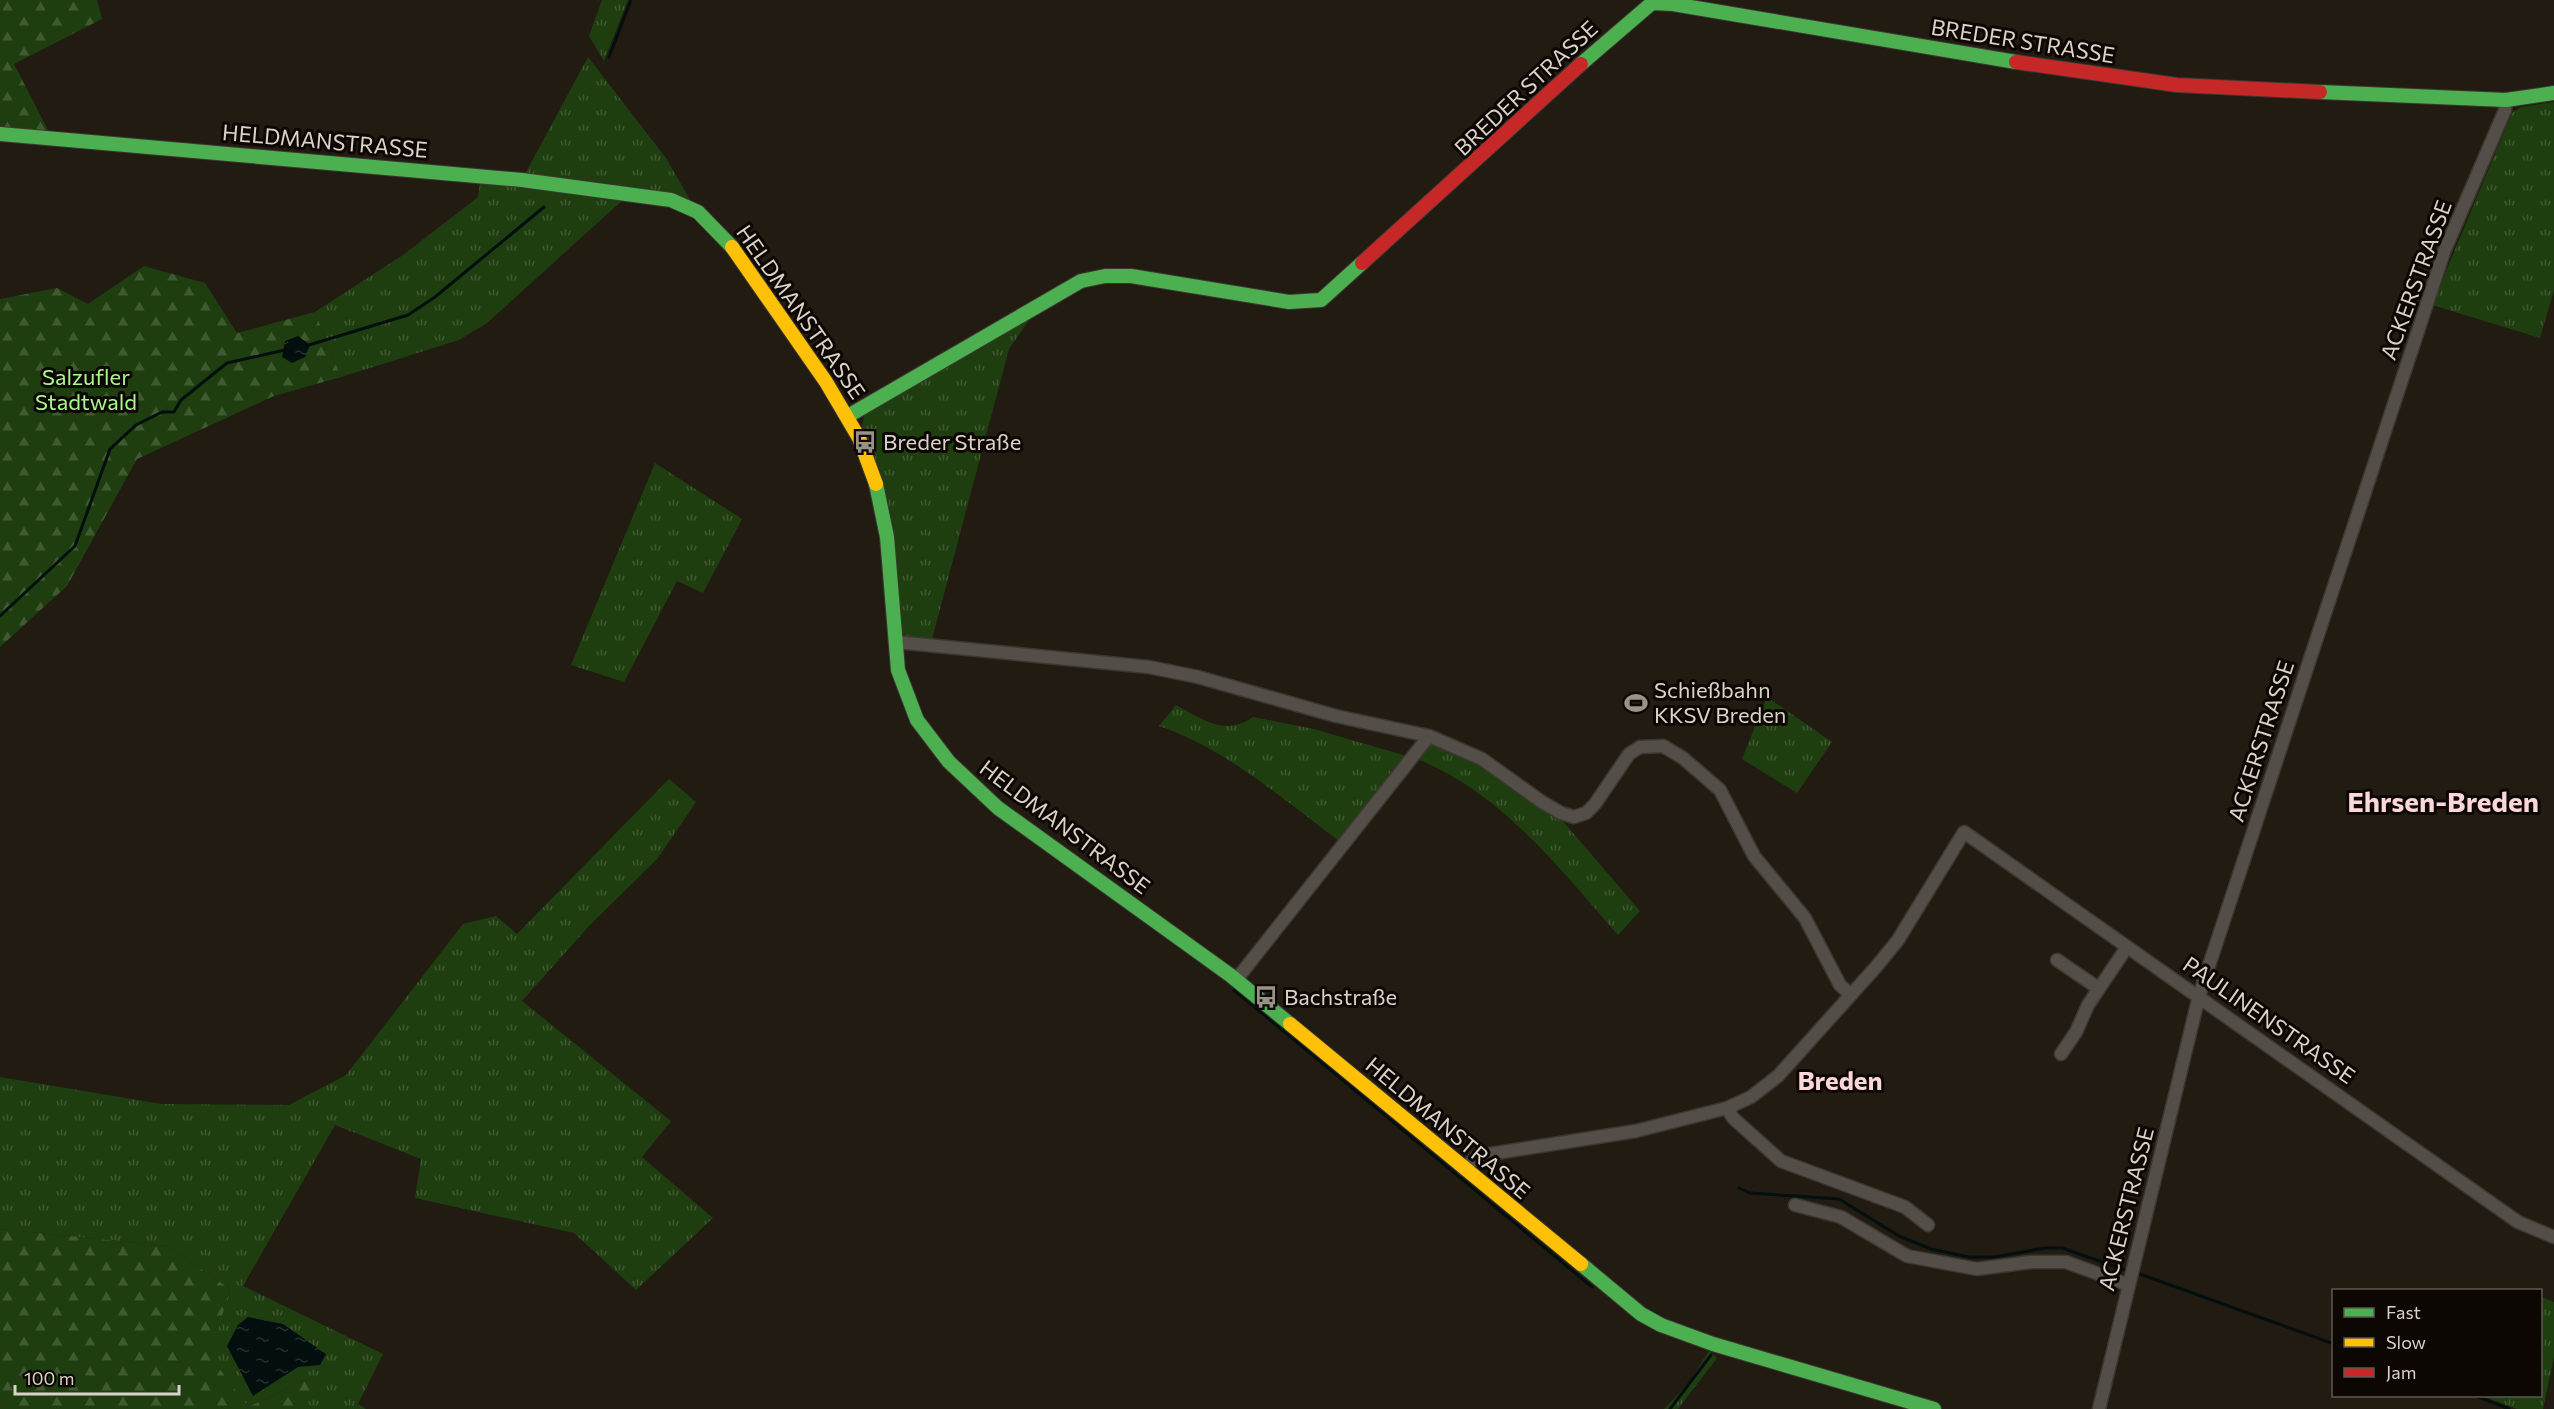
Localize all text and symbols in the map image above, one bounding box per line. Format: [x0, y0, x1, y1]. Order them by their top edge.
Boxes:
street label: BREDER STRASSE [1929, 13, 2117, 68]
street label: BREDER STRASSE [1449, 14, 1603, 161]
street label: HELDMANSTRASSE [221, 118, 429, 163]
street label: ACKERSTRASSE [2374, 196, 2457, 363]
street label: HELDMANSTRASSE [731, 219, 872, 404]
park label: Salzufler Stadtwald [35, 363, 137, 415]
place label: Breder Straße [883, 428, 1021, 455]
bus stop icon: Breder Straße [852, 429, 878, 455]
street label: ACKERSTRASSE [2222, 657, 2299, 825]
place label: Schießbahn KKSV Breden [1654, 676, 1786, 728]
sports icon: Schießbahn KKSV Breden [1623, 690, 1649, 716]
street label: HELDMANSTRASSE [975, 754, 1156, 899]
district label: Ehrsen-Breden [2347, 784, 2539, 818]
street label: PAULINENSTRASSE [2178, 950, 2360, 1089]
place label: Bachstraße [1284, 983, 1397, 1010]
bus stop icon: Bachstraße [1253, 984, 1279, 1010]
street label: HELDMANSTRASSE [1361, 1051, 1536, 1204]
district label: Breden [1797, 1064, 1883, 1095]
street label: ACKERSTRASSE [2092, 1124, 2159, 1293]
legend [2332, 1289, 2542, 1397]
text: Fast [2386, 1301, 2421, 1323]
text: Slow [2386, 1331, 2426, 1353]
scale bar [15, 1358, 178, 1396]
text: Jam [2386, 1361, 2416, 1383]
text: 100 m [24, 1367, 74, 1389]

